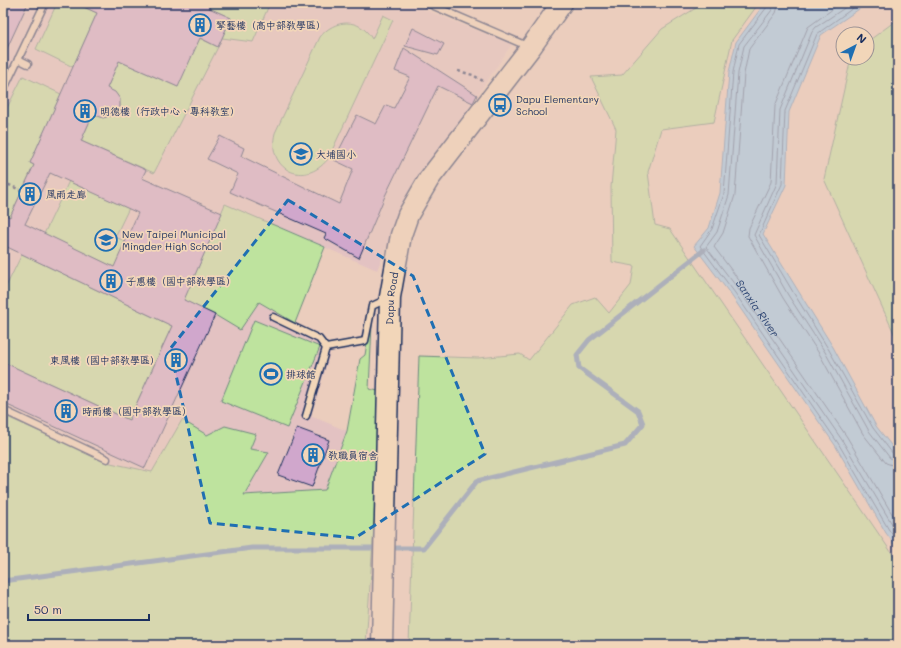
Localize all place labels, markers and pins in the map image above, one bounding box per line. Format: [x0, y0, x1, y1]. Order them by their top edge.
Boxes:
building icon: 擎藝樓（高中部教學區） [187, 12, 213, 38]
place label: 擎藝樓（高中部教學區） [216, 18, 326, 32]
bus stop icon: Dapu Elementary School [487, 92, 513, 118]
place label: Dapu Elementary School [516, 92, 599, 118]
building icon: 明德樓（行政中心、專科教室） [72, 98, 98, 124]
place label: 明德樓（行政中心、專科教室） [100, 104, 240, 118]
school or university icon: 大埔國小 [288, 141, 314, 167]
place label: 大埔國小 [316, 147, 356, 161]
building icon: 風雨走廊 [17, 181, 43, 207]
place label: 風雨走廊 [46, 187, 86, 201]
school or university icon: New Taipei Municipal Mingder High School [93, 227, 119, 253]
place label: New Taipei Municipal Mingder High School [122, 227, 226, 253]
building icon: 子惠樓（國中部教學區） [98, 268, 124, 294]
place label: 子惠樓（國中部教學區） [126, 274, 236, 288]
building icon: 東風樓（國中部教學區） [163, 347, 189, 373]
place label: 東風樓（國中部教學區） [50, 353, 160, 367]
sports icon: 排球館 [258, 361, 284, 387]
place label: 排球館 [286, 367, 316, 381]
building icon: 時雨樓（國中部教學區） [53, 398, 79, 424]
place label: 時雨樓（國中部教學區） [82, 404, 192, 418]
building icon: 教職員宿舍 [300, 442, 326, 468]
place label: 教職員宿舍 [328, 448, 378, 462]

